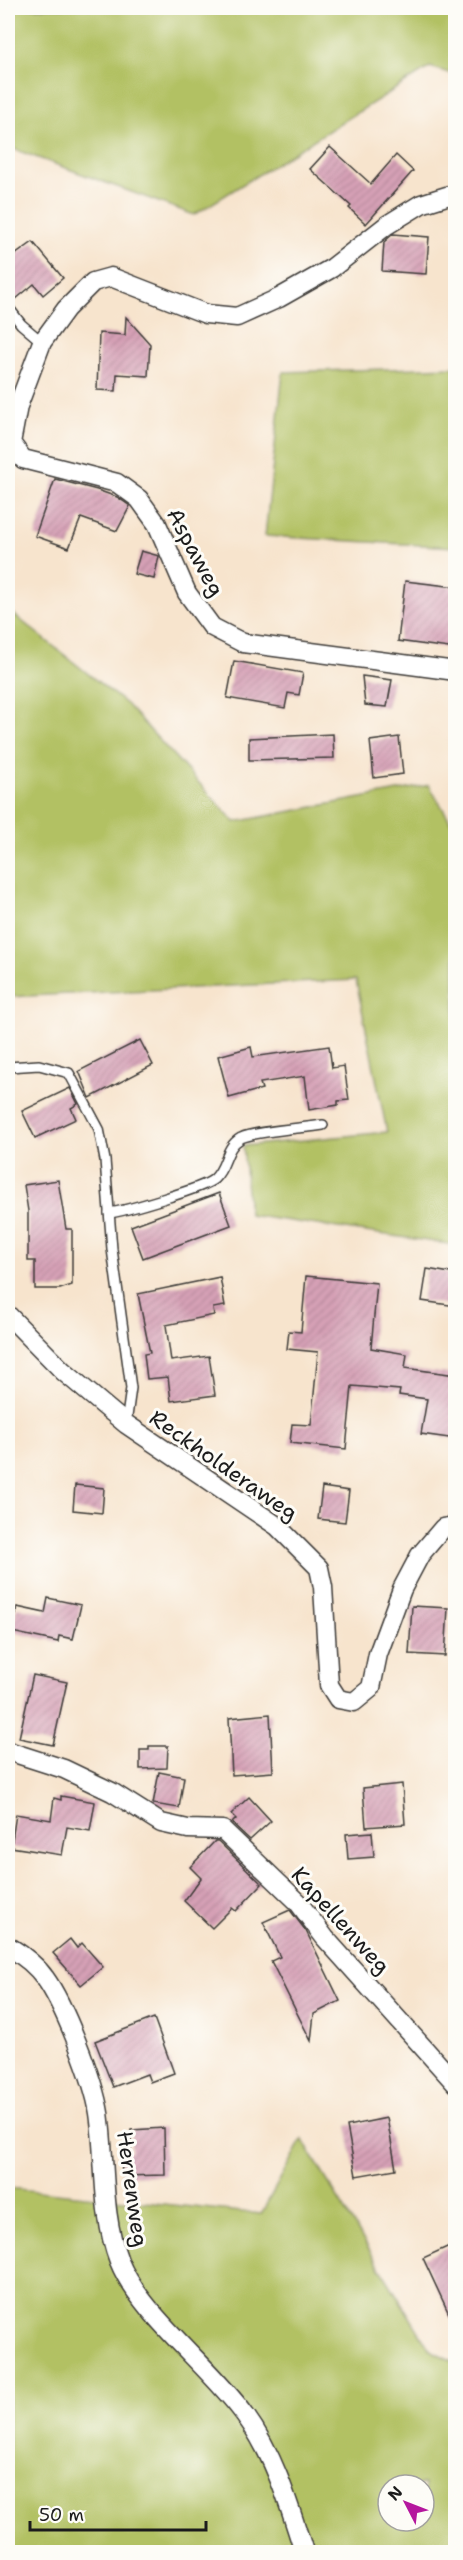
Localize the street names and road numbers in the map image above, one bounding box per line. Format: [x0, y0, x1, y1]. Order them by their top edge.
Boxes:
street label: Aspaweg [160, 503, 231, 602]
street label: Reckholderaweg [144, 1403, 304, 1527]
street label: Kapellenweg [285, 1860, 397, 1980]
street label: Herrenweg [110, 2129, 155, 2249]

